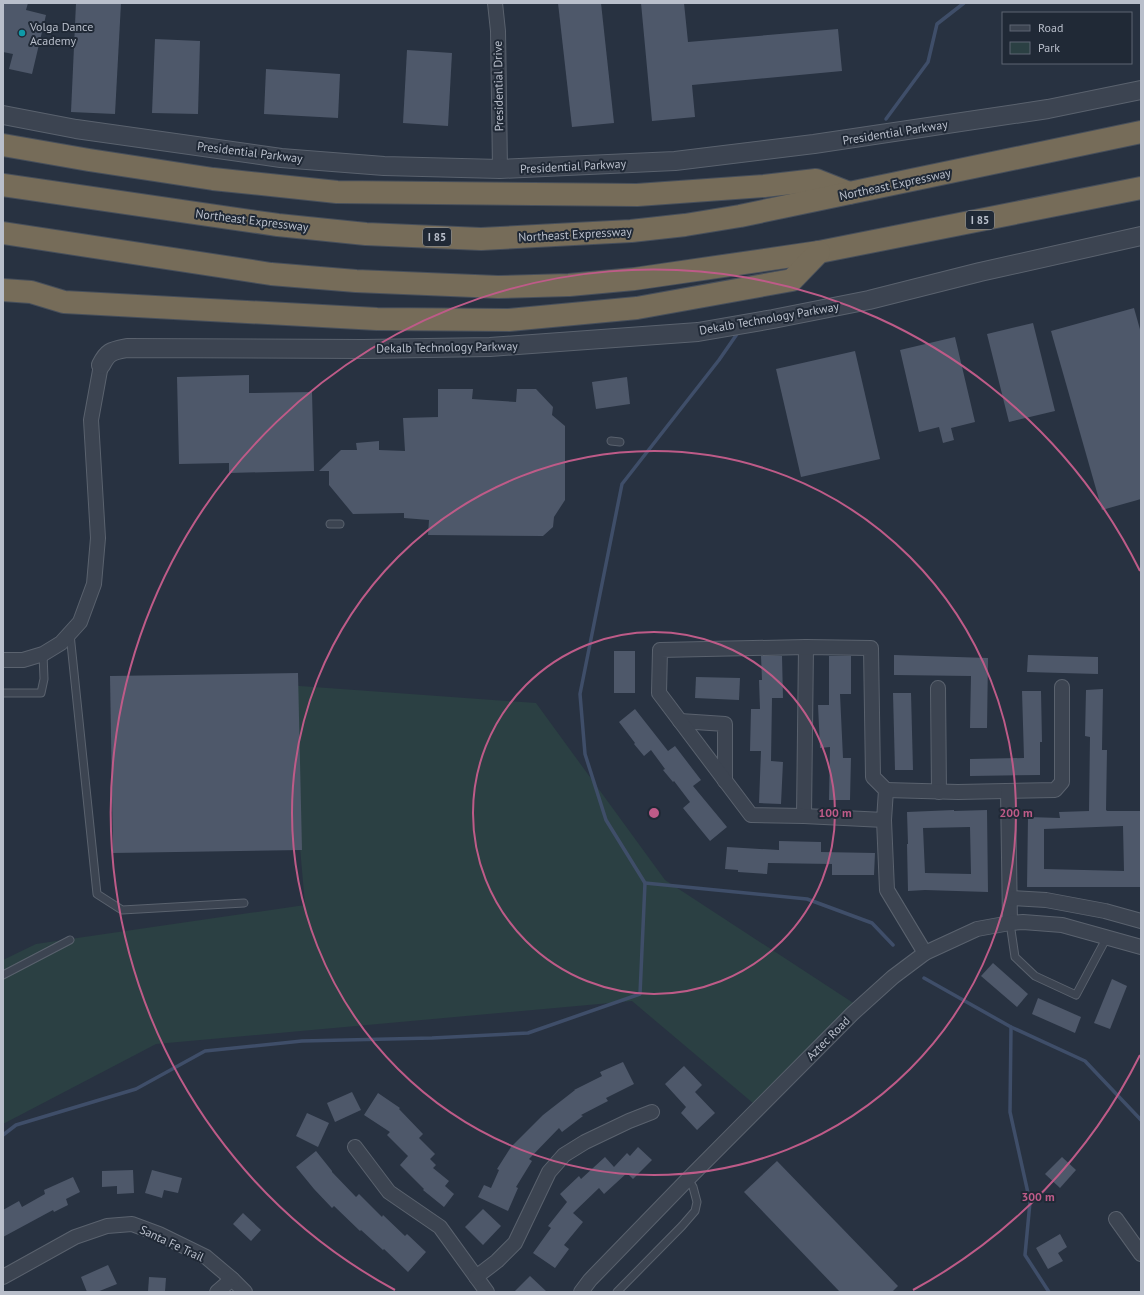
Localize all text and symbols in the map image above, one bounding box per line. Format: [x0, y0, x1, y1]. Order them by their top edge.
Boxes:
legend [1002, 12, 1132, 64]
place label: Volga Dance Academy [29, 19, 93, 48]
text: Road [1038, 20, 1063, 35]
marker: Volga Dance Academy [17, 28, 27, 38]
text: Park [1038, 40, 1060, 55]
street label: Presidential Drive [490, 41, 506, 131]
street label: Presidential Parkway [841, 116, 949, 148]
street label: Presidential Parkway [196, 138, 304, 166]
street label: Presidential Parkway [520, 156, 627, 176]
street label: Northeast Expressway [838, 165, 953, 203]
street label: Northeast Expressway [195, 206, 310, 234]
road number: I 85 [966, 211, 994, 229]
street label: Northeast Expressway [518, 224, 633, 244]
road number: I 85 [423, 228, 451, 246]
street label: Dekalb Technology Parkway [698, 298, 840, 338]
street label: Dekalb Technology Parkway [376, 338, 518, 356]
text: 100 m [818, 805, 852, 820]
text: 200 m [999, 805, 1033, 820]
centre of rings [647, 806, 661, 820]
street label: Aztec Road [803, 1013, 853, 1063]
text: 300 m [1021, 1189, 1055, 1204]
street label: Santa Fe Trail [137, 1222, 207, 1265]

